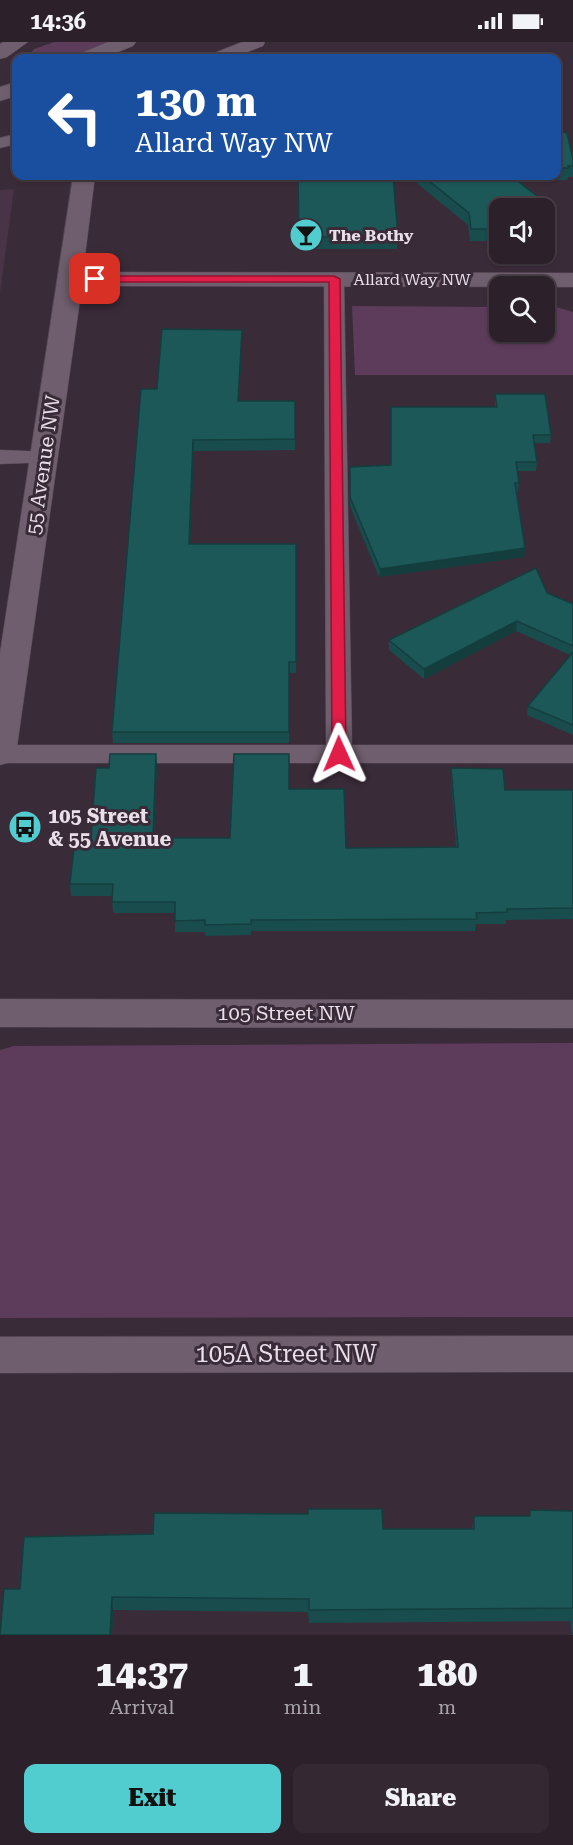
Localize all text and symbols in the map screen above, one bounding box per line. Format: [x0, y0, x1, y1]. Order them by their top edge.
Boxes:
text: 14:36 [30, 9, 86, 34]
text: 130 m [135, 77, 257, 126]
icon: left [36, 78, 114, 156]
text: Allard Way NW [135, 127, 333, 159]
map controls [489, 198, 555, 342]
button: sound [489, 198, 555, 264]
bar icon: The Bothy [288, 217, 324, 253]
place label: The Bothy [329, 226, 414, 245]
pin [69, 253, 120, 304]
icon: arrive [78, 262, 111, 295]
street label: Allard Way NW [353, 270, 471, 289]
button: search [489, 276, 555, 342]
street label: 55 Avenue NW [21, 393, 65, 536]
position arrow [307, 722, 371, 786]
place label: 105 Street & 55 Avenue [48, 804, 171, 851]
bus stop icon: 105 Street & 55 Avenue [7, 809, 43, 845]
street label: 105 Street NW [217, 1001, 355, 1025]
street label: 105A Street NW [195, 1340, 377, 1368]
text: 14:37 [96, 1653, 188, 1695]
text: 1 [292, 1653, 313, 1695]
text: 180 [417, 1653, 477, 1695]
text: Arrival [109, 1695, 174, 1719]
text: min [284, 1695, 321, 1719]
text: m [438, 1695, 456, 1719]
button: Exit [24, 1764, 281, 1833]
button: Share [293, 1764, 549, 1833]

